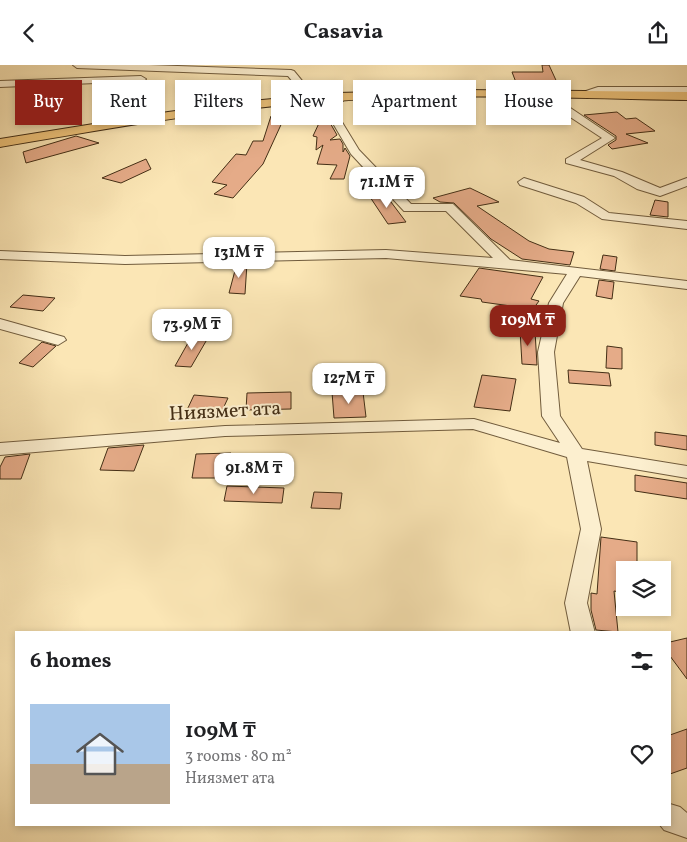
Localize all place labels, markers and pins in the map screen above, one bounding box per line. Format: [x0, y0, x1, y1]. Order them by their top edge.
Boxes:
pin: 71.1M ₸ [341, 167, 433, 209]
pin: 131M ₸ [198, 237, 280, 279]
pin: 109M ₸ [487, 305, 569, 347]
pin: 73.9M ₸ [146, 309, 238, 351]
pin: 127M ₸ [308, 363, 390, 405]
pin: 91.8M ₸ [208, 453, 300, 495]

